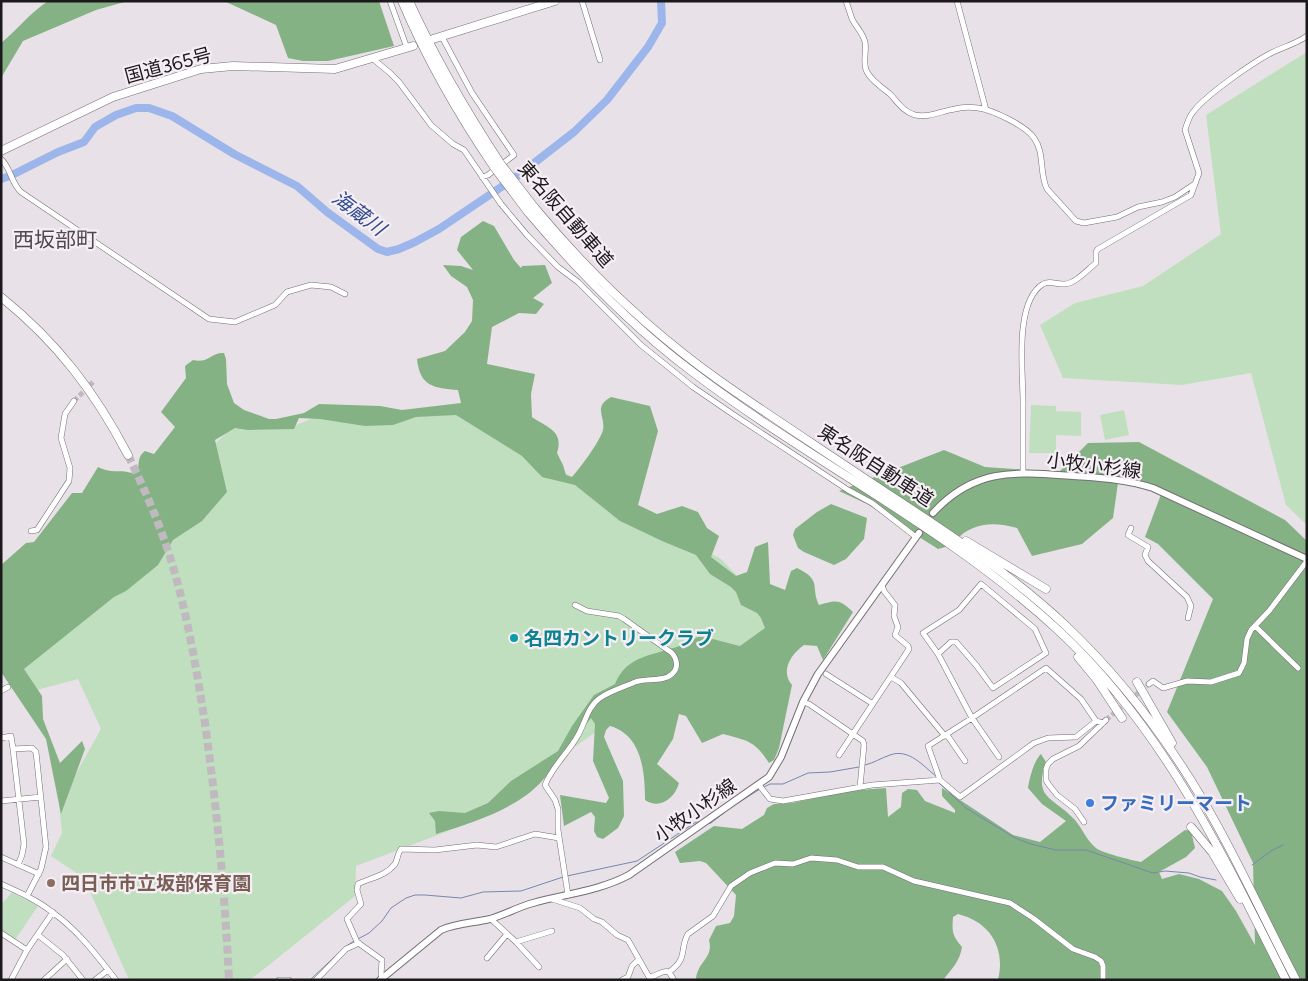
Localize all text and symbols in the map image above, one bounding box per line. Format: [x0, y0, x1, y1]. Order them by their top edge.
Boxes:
street label: 国道365号 [122, 43, 214, 88]
street label: 東名阪自動車道 [513, 157, 618, 272]
water label: 海蔵川 [328, 185, 392, 242]
district label: 西坂部町 [13, 227, 97, 252]
street label: 東名阪自動車道 [814, 420, 938, 511]
street label: 小牧小杉線 [1045, 448, 1142, 483]
place label: 名四カントリークラブ [524, 627, 714, 650]
marker: 名四カントリークラブ [508, 632, 520, 644]
street label: 小牧小杉線 [650, 774, 741, 847]
place label: ファミリーマート [1100, 792, 1252, 815]
marker: ファミリーマート [1084, 797, 1096, 809]
place label: 四日市市立坂部保育園 [61, 872, 251, 895]
marker: 四日市市立坂部保育園 [45, 877, 57, 889]

